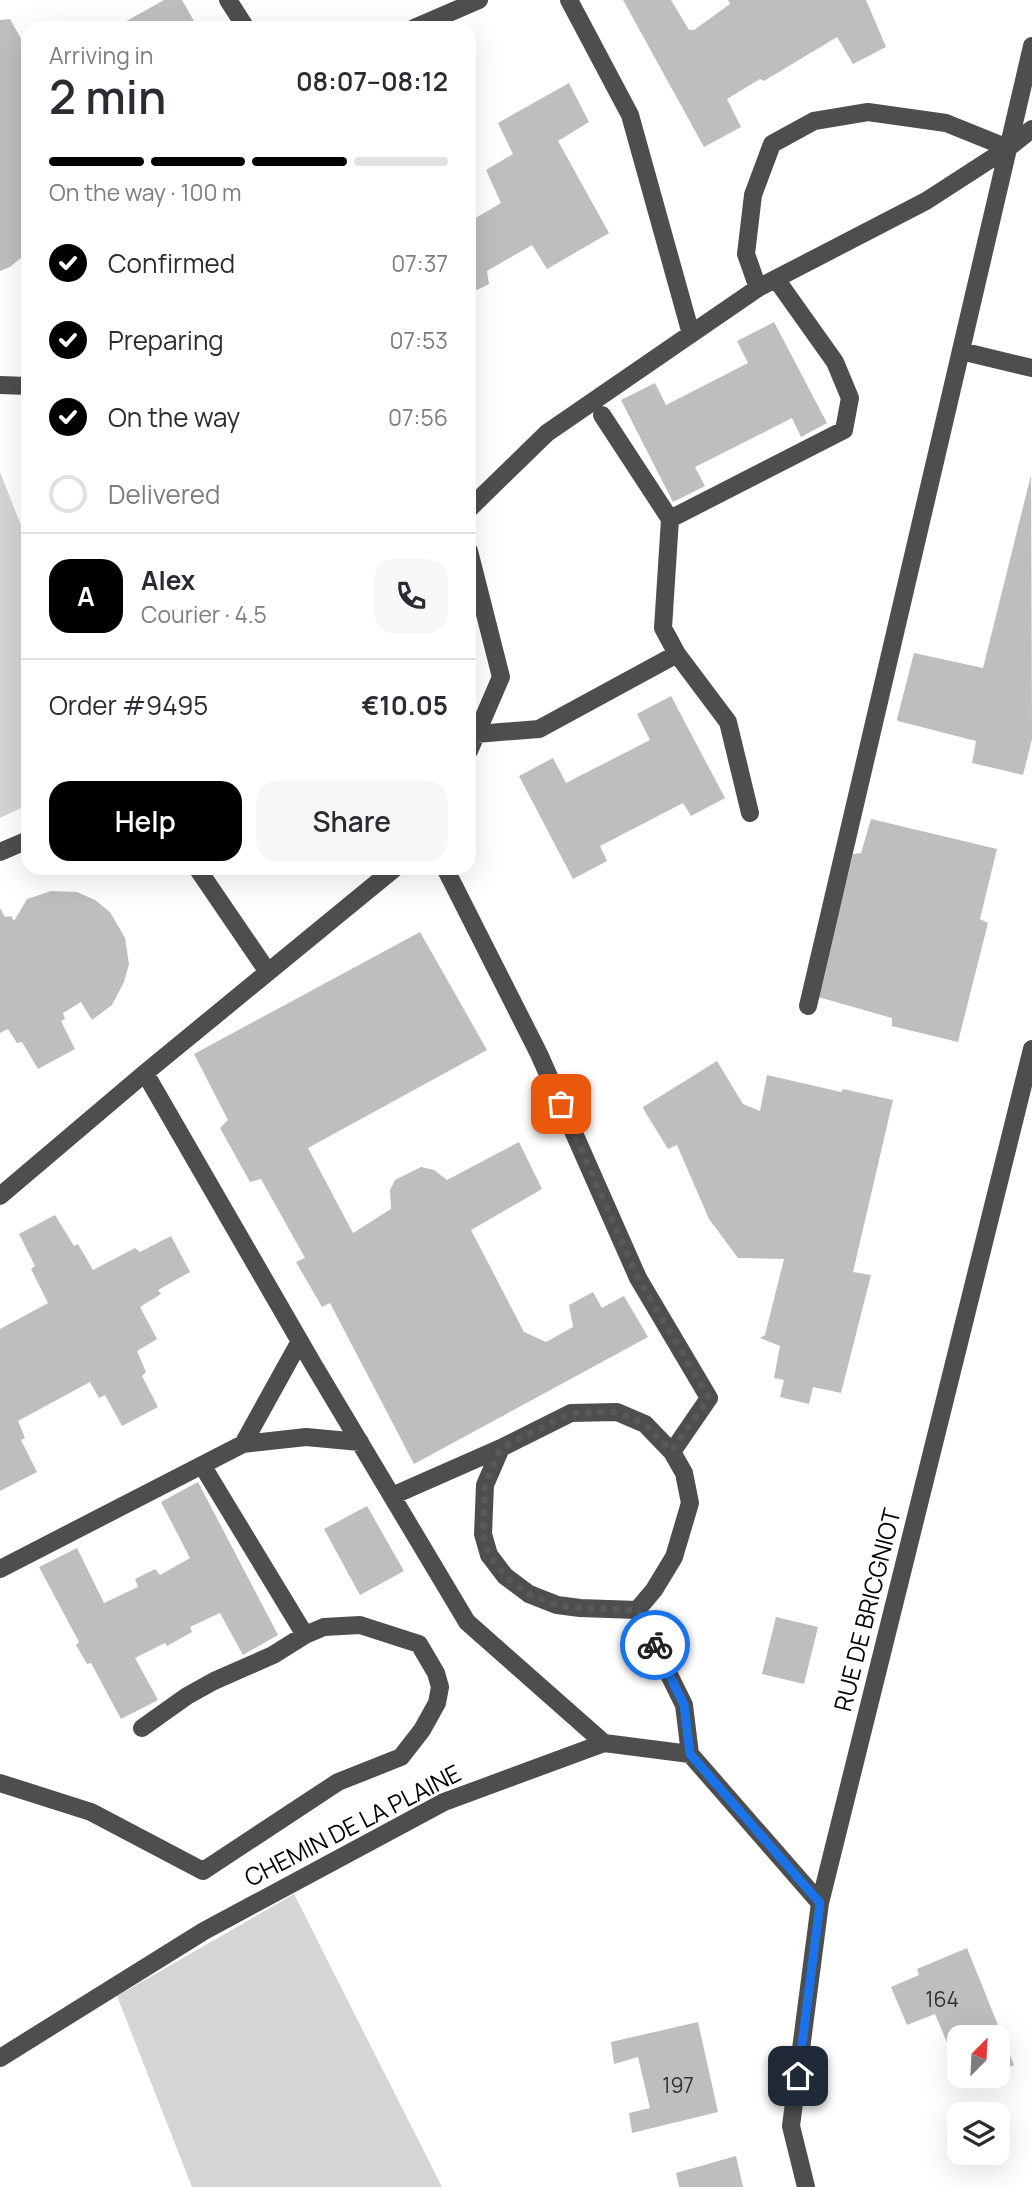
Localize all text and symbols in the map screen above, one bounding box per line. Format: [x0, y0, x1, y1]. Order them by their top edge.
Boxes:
text: Arriving in [49, 39, 154, 71]
text: 08:07–08:12 [296, 63, 448, 99]
text: 2 min [49, 65, 166, 128]
text: On the way · 100 m [49, 176, 242, 208]
icon: check [49, 244, 87, 282]
text: Confirmed [108, 245, 235, 281]
text: 07:37 [391, 247, 448, 279]
icon: check [49, 321, 87, 359]
text: Preparing [108, 322, 224, 358]
text: 07:53 [390, 324, 448, 356]
icon: check [49, 398, 87, 436]
text: On the way [108, 399, 240, 435]
text: 07:56 [388, 401, 448, 433]
text: Delivered [108, 476, 220, 512]
button: phone [374, 559, 448, 633]
text: Alex [141, 562, 195, 598]
text: A [77, 578, 95, 614]
text: Courier · 4.5 [141, 598, 267, 630]
text: Order #9495 [49, 687, 208, 723]
text: €10.05 [362, 687, 448, 723]
button: Help [49, 781, 242, 861]
button: Share [256, 781, 448, 861]
pin [531, 1074, 591, 1134]
icon: bag [542, 1085, 580, 1123]
street label: RUE DE BRICGNIOT [825, 1504, 908, 1714]
courier [620, 1610, 690, 1680]
icon: bike [636, 1626, 674, 1664]
street label: CHEMIN DE LA PLAINE [238, 1756, 466, 1894]
house number: 164 [925, 1985, 959, 2013]
north arrow [947, 2025, 1010, 2088]
map controls [947, 2025, 1010, 2165]
pin [768, 2046, 828, 2106]
icon: home [779, 2057, 817, 2095]
house number: 197 [662, 2071, 694, 2099]
button: layers [947, 2102, 1010, 2165]

